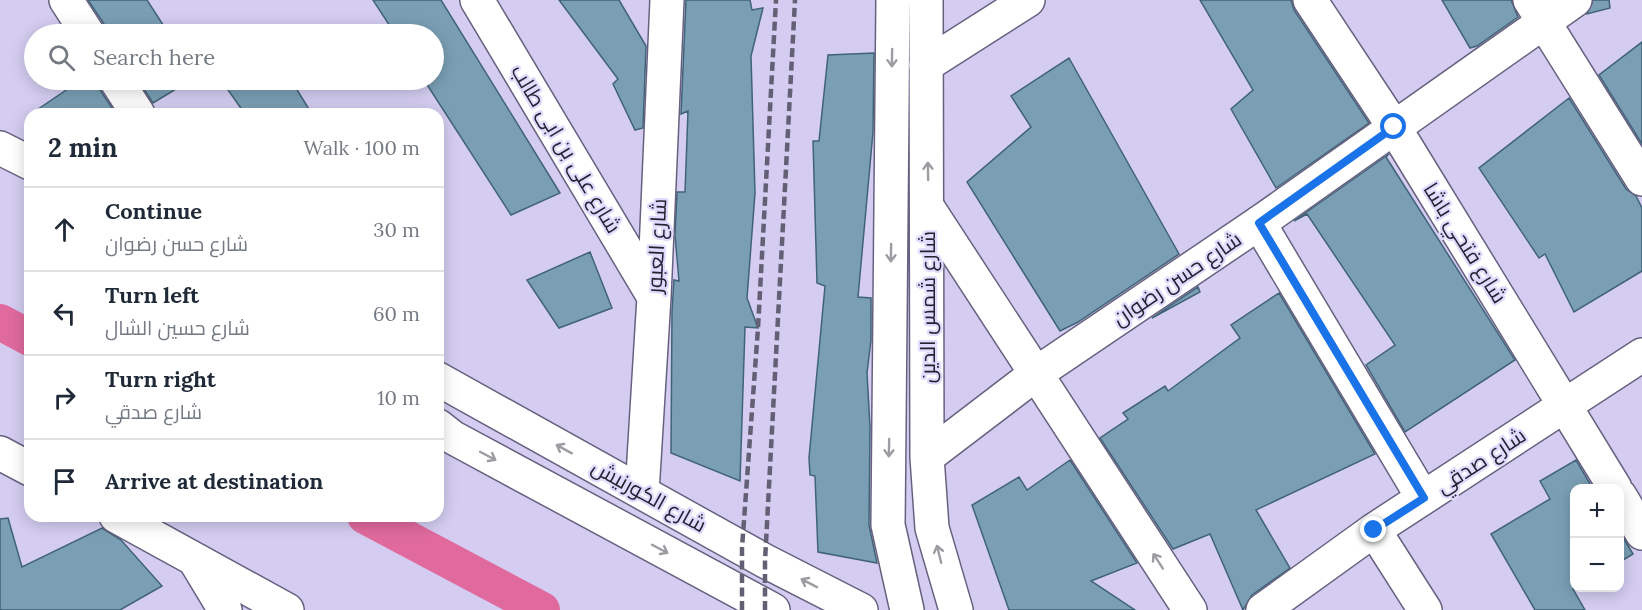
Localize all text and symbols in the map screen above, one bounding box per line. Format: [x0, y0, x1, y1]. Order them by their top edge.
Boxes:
search box [24, 24, 444, 90]
icon: search [45, 41, 78, 74]
text: Search here [93, 43, 215, 71]
one-way arrow [886, 48, 898, 68]
street label: شارع على بن ابى طالب [505, 59, 627, 239]
route start [1380, 113, 1406, 139]
text: 2 min [48, 131, 118, 164]
text: Walk · 100 m [304, 135, 420, 160]
one-way arrow [922, 162, 933, 182]
street label: شارع فتحي باشا [1415, 177, 1513, 310]
text: Continue [105, 197, 202, 225]
street label: شارع العبور [640, 198, 673, 295]
icon: ahead [48, 213, 81, 246]
text: 30 m [373, 217, 420, 242]
street label: شارع حسن رضوان [1107, 225, 1247, 333]
text: شارع حسن رضوان [105, 231, 248, 256]
street label: شارع شمس الدين [914, 231, 942, 383]
one-way arrow [885, 243, 897, 263]
text: Turn left [105, 281, 199, 309]
icon: left [48, 297, 81, 330]
text: 60 m [373, 301, 420, 326]
text: شارع حسين الشال [105, 315, 250, 340]
text: Turn right [105, 365, 216, 393]
icon: right [48, 381, 81, 414]
text: 10 m [377, 385, 420, 410]
text: شارع صدقي [105, 399, 202, 424]
street label: شارع صدقي [1431, 422, 1532, 502]
one-way arrow [883, 438, 895, 458]
one-way arrow [556, 443, 573, 455]
one-way arrow [479, 450, 496, 462]
street label: شارع الكورنيش [587, 453, 711, 539]
icon: arrive [48, 465, 81, 498]
text: Arrive at destination [105, 467, 323, 495]
map controls [1570, 484, 1624, 592]
button: + [1570, 484, 1624, 538]
route end [1360, 516, 1386, 542]
button: − [1570, 538, 1624, 592]
one-way arrow [650, 544, 668, 555]
one-way arrow [932, 545, 944, 564]
one-way arrow [1152, 553, 1164, 570]
one-way arrow [800, 577, 818, 589]

